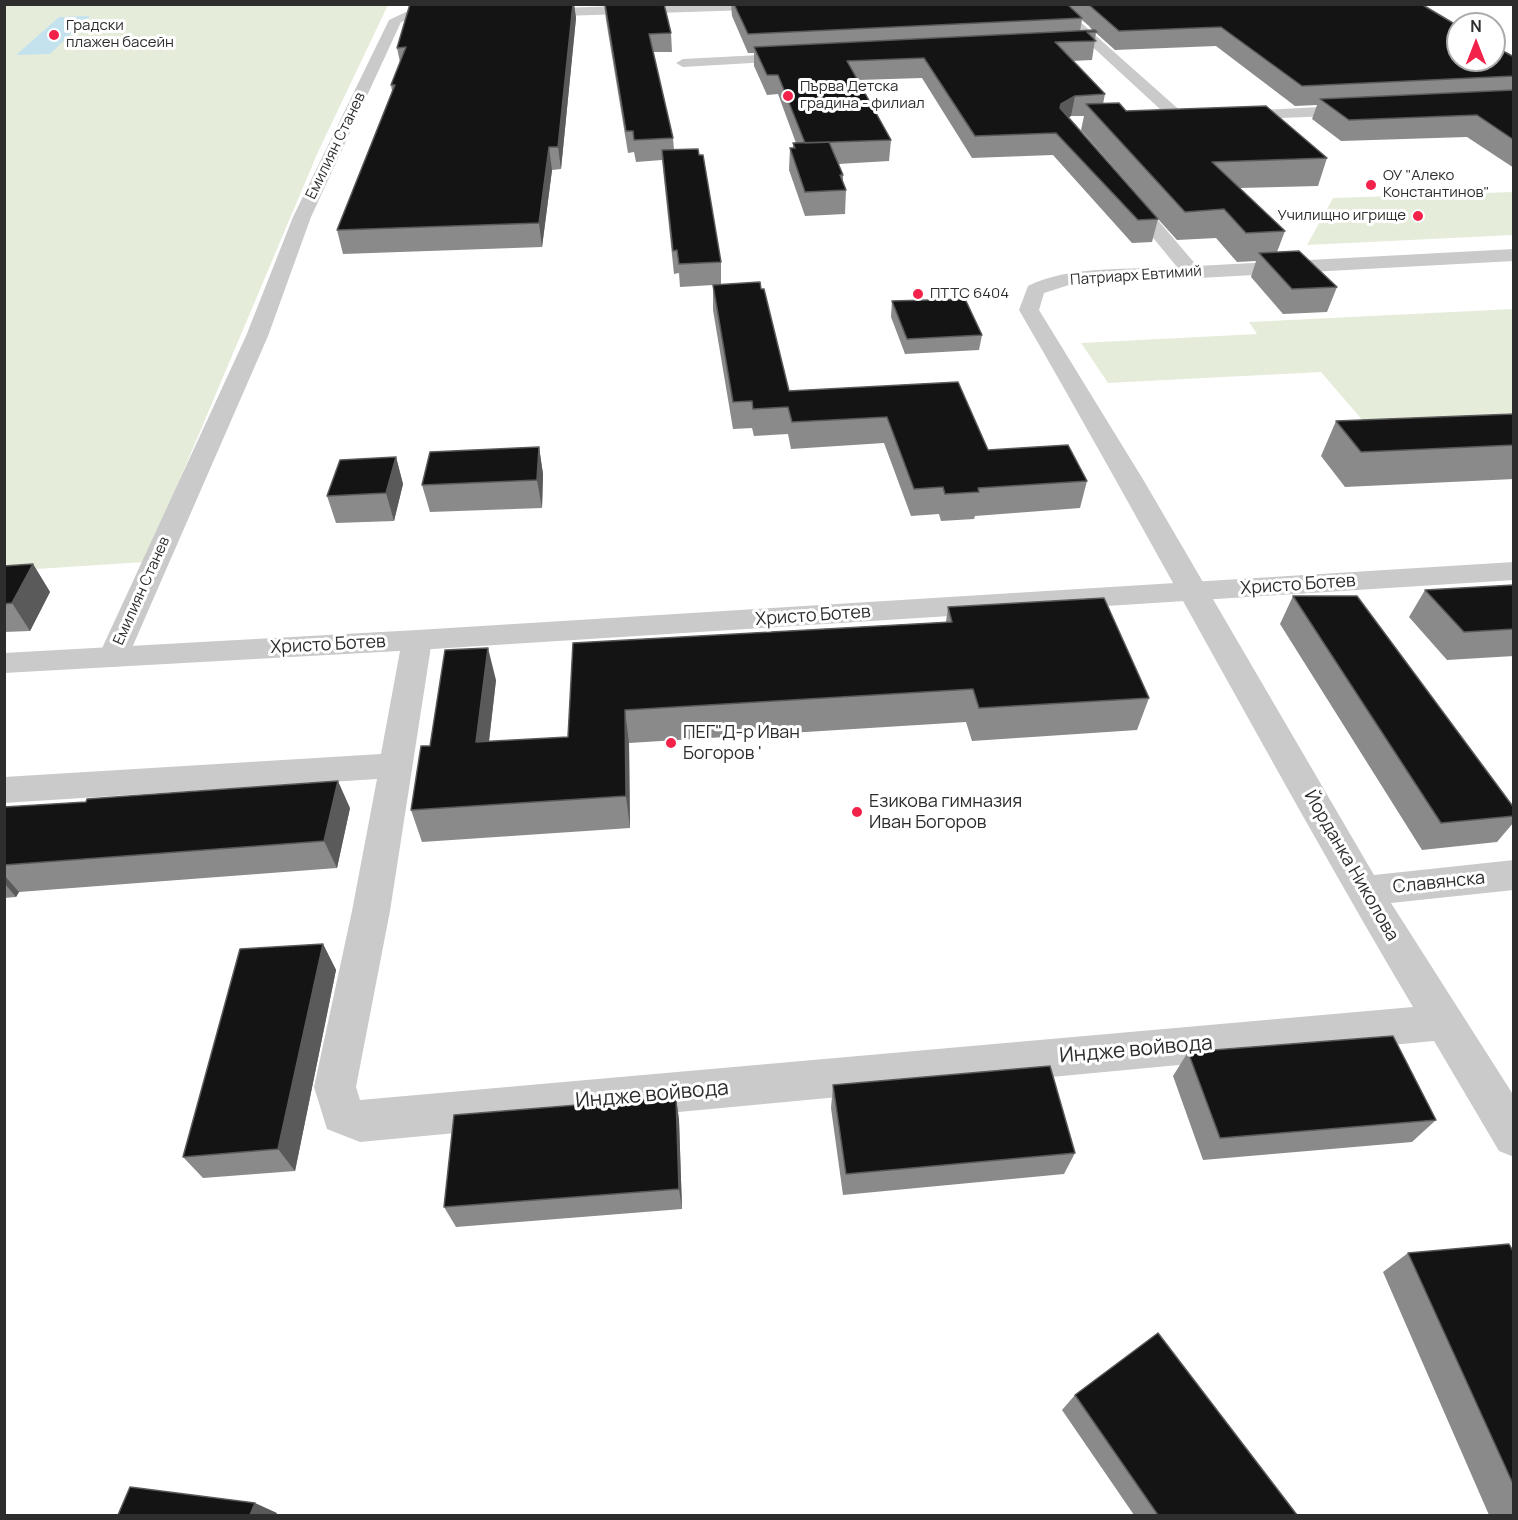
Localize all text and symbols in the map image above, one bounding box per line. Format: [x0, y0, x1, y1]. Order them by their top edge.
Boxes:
north arrow [1446, 12, 1506, 72]
text: N [1470, 15, 1482, 37]
place label: Градски плажен басейн [66, 17, 174, 52]
marker: Градски плажен басейн [47, 28, 61, 42]
place label: Първа Детска градина - филиал [800, 78, 925, 113]
marker: Първа Детска градина - филиал [781, 89, 795, 103]
street label: Емилиян Станев [302, 90, 370, 202]
place label: ОУ "Алеко Константинов" [1383, 167, 1489, 202]
marker: ОУ "Алеко Константинов" [1364, 178, 1378, 192]
place label: Училищно игрище [1278, 207, 1406, 225]
marker: Училищно игрище [1411, 209, 1425, 223]
street label: Патриарх Евтимий [1070, 262, 1202, 290]
place label: ПТТС 6404 [930, 285, 1009, 303]
marker: ПТТС 6404 [911, 287, 925, 301]
street label: Емилиян Станев [110, 534, 174, 648]
street label: Христо Ботев [1240, 570, 1356, 600]
street label: Христо Ботев [755, 601, 871, 631]
street label: Христо Ботев [270, 631, 386, 659]
place label: ПЕГ"Д-р Иван Богоров ' [683, 722, 800, 764]
marker: ПЕГ"Д-р Иван Богоров ' [664, 736, 678, 750]
street label: Йорданка Николова [1299, 787, 1403, 945]
place label: Езикова гимназия Иван Богоров [869, 791, 1022, 834]
marker: Езикова гимназия Иван Богоров [850, 805, 864, 819]
street label: Славянска [1392, 867, 1486, 899]
street label: Индже войвода [1058, 1031, 1214, 1069]
street label: Индже войвода [574, 1076, 730, 1114]

